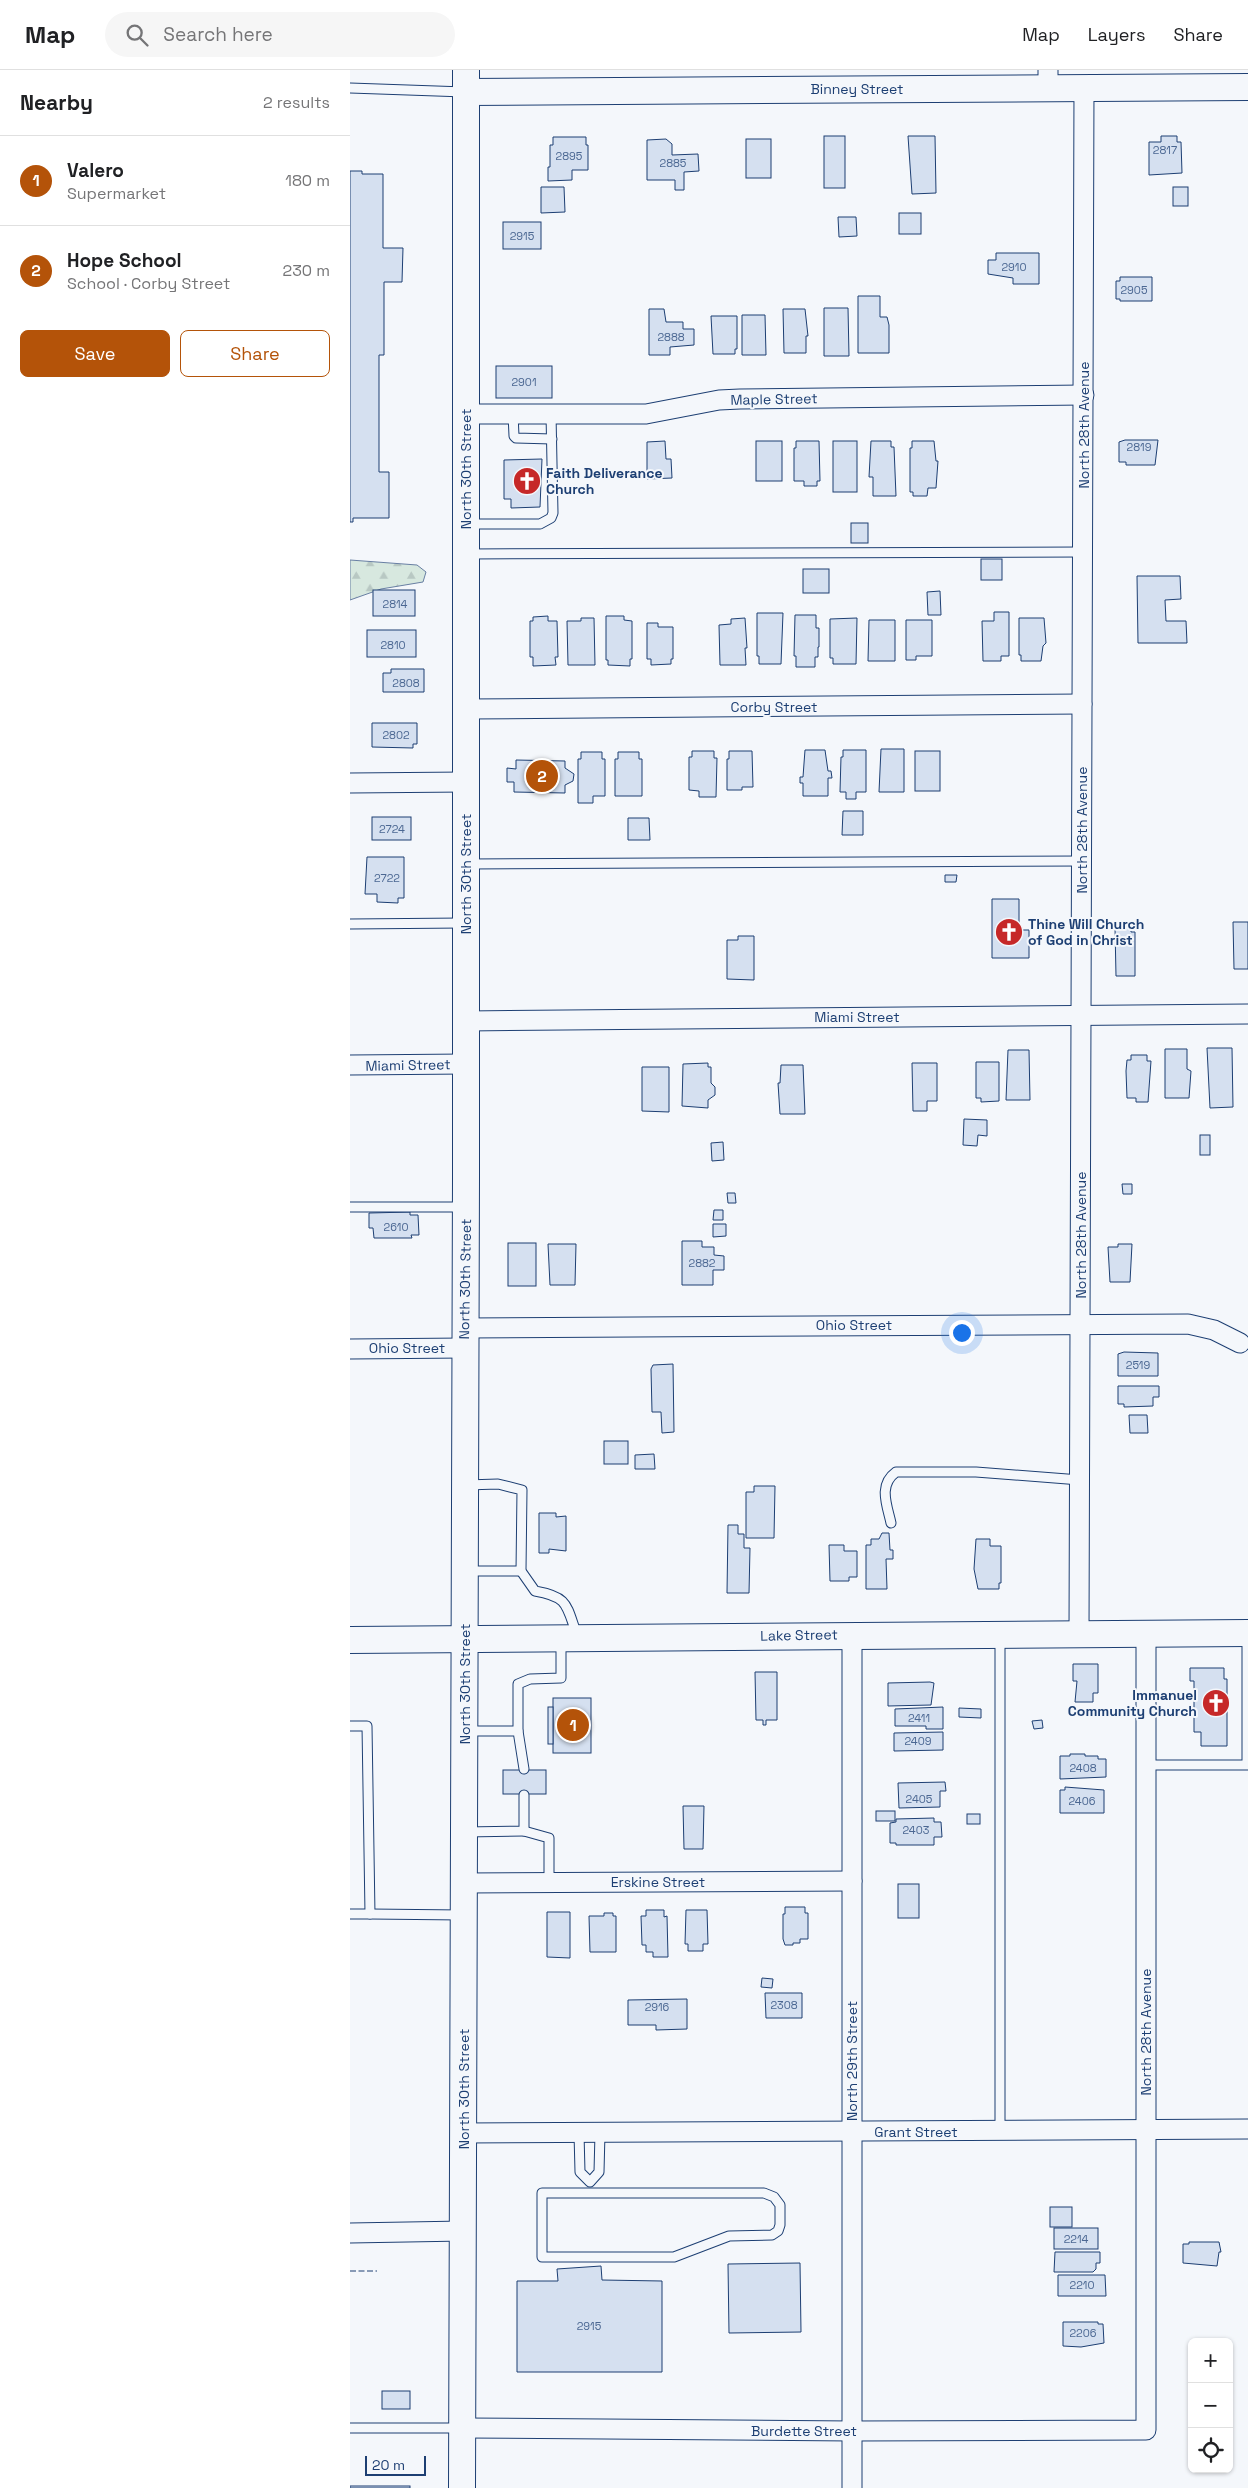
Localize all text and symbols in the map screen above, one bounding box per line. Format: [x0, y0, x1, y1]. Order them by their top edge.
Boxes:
search box [105, 12, 455, 57]
text: Map [25, 19, 75, 50]
icon: search [123, 21, 151, 49]
text: Search here [163, 22, 273, 47]
text: Map [1022, 23, 1060, 46]
text: Layers [1088, 23, 1145, 46]
text: Share [1173, 23, 1223, 46]
street label: Binney Street [810, 80, 904, 98]
text: Nearby [20, 89, 93, 116]
text: 2 results [263, 92, 330, 113]
house number: 2817 [1153, 143, 1177, 157]
house number: 2895 [556, 149, 583, 163]
house number: 2885 [660, 156, 687, 170]
text: Valero [67, 158, 124, 183]
text: 1 [32, 170, 40, 191]
text: 180 m [285, 170, 330, 191]
text: Supermarket [67, 183, 166, 204]
house number: 2915 [510, 229, 535, 243]
text: Hope School [67, 248, 182, 273]
text: 2 [31, 260, 41, 281]
text: 230 m [283, 260, 330, 281]
house number: 2910 [1002, 260, 1027, 274]
text: School · Corby Street [67, 273, 230, 294]
house number: 2905 [1121, 283, 1148, 297]
button: Save [20, 330, 170, 377]
button: Share [180, 330, 330, 377]
house number: 2888 [657, 330, 685, 344]
street label: North 28th Avenue [1075, 362, 1093, 488]
house number: 2901 [512, 375, 537, 389]
street label: Maple Street [730, 389, 818, 409]
street label: North 30th Street [457, 409, 475, 529]
house number: 2819 [1127, 440, 1152, 454]
place label: Faith Deliverance Church [546, 464, 663, 498]
church icon: Faith Deliverance Church [512, 466, 542, 496]
house number: 2814 [383, 597, 408, 611]
house number: 2810 [380, 638, 406, 652]
house number: 2808 [392, 676, 420, 690]
street label: Corby Street [731, 698, 817, 716]
house number: 2802 [382, 728, 410, 742]
pin: 2 [526, 757, 558, 795]
street label: North 28th Avenue [1073, 767, 1091, 893]
street label: North 30th Street [457, 814, 475, 934]
house number: 2724 [379, 822, 405, 836]
house number: 2722 [374, 871, 400, 885]
place label: Thine Will Church of God in Christ [1028, 915, 1144, 949]
church icon: Thine Will Church of God in Christ [994, 917, 1024, 947]
street label: Miami Street [814, 1008, 900, 1026]
street label: Miami Street [365, 1055, 451, 1075]
street label: North 28th Avenue [1072, 1172, 1090, 1298]
street label: North 30th Street [455, 1219, 475, 1339]
house number: 2610 [384, 1220, 409, 1234]
house number: 2882 [689, 1256, 716, 1270]
street label: Ohio Street [816, 1316, 892, 1334]
your location [949, 1320, 975, 1346]
street label: Ohio Street [369, 1339, 445, 1357]
house number: 2519 [1126, 1358, 1150, 1372]
street label: North 30th Street [456, 1624, 474, 1744]
street label: Lake Street [760, 1625, 838, 1645]
place label: Immanuel Community Church [1068, 1686, 1197, 1720]
church icon: Immanuel Community Church [1201, 1688, 1231, 1718]
pin: 1 [557, 1706, 589, 1744]
house number: 2411 [908, 1711, 930, 1725]
house number: 2409 [905, 1734, 932, 1748]
house number: 2408 [1069, 1761, 1097, 1775]
house number: 2405 [906, 1792, 933, 1806]
house number: 2406 [1069, 1794, 1096, 1808]
house number: 2403 [903, 1823, 930, 1837]
street label: Erskine Street [611, 1873, 705, 1891]
street label: North 28th Avenue [1137, 1969, 1155, 2095]
house number: 2308 [770, 1998, 798, 2012]
house number: 2916 [645, 2000, 670, 2014]
street label: North 29th Street [843, 2001, 861, 2121]
street label: North 30th Street [455, 2029, 473, 2149]
street label: Grant Street [874, 2123, 958, 2141]
house number: 2214 [1064, 2232, 1088, 2246]
house number: 2210 [1070, 2278, 1094, 2292]
house number: 2915 [577, 2319, 602, 2333]
house number: 2206 [1069, 2326, 1097, 2340]
map controls [1188, 2338, 1233, 2473]
button: + [1188, 2338, 1233, 2383]
button: − [1188, 2383, 1233, 2428]
street label: Burdette Street [751, 2422, 857, 2440]
button: locate [1188, 2428, 1233, 2473]
scale bar [365, 2453, 426, 2476]
text: 20 m [372, 2456, 405, 2474]

